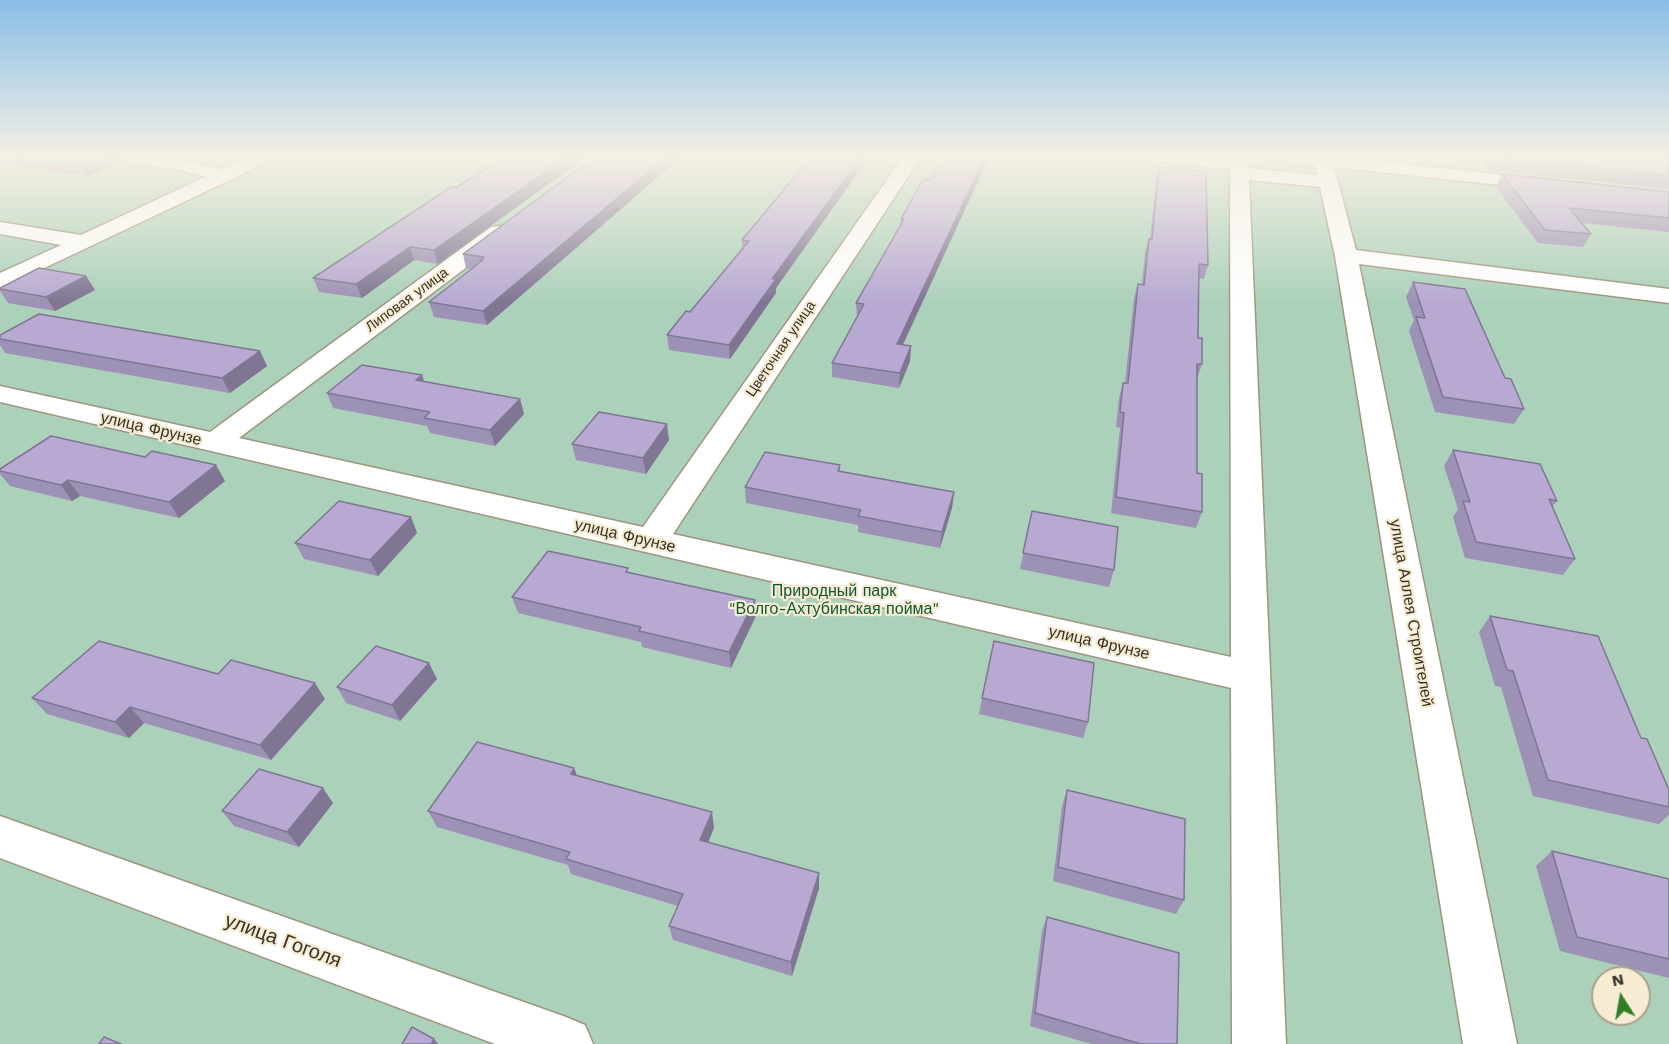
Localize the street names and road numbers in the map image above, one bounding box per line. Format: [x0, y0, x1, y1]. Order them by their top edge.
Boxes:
street label: Липовая улица [362, 264, 452, 336]
street label: Цветочная улица [743, 298, 819, 400]
street label: улица Фрунзе [99, 408, 203, 450]
street label: улица Фрунзе [573, 515, 677, 557]
street label: улица Аллея Строителей [1385, 518, 1437, 708]
street label: улица Фрунзе [1047, 622, 1151, 664]
street label: улица Гоголя [221, 909, 345, 973]

